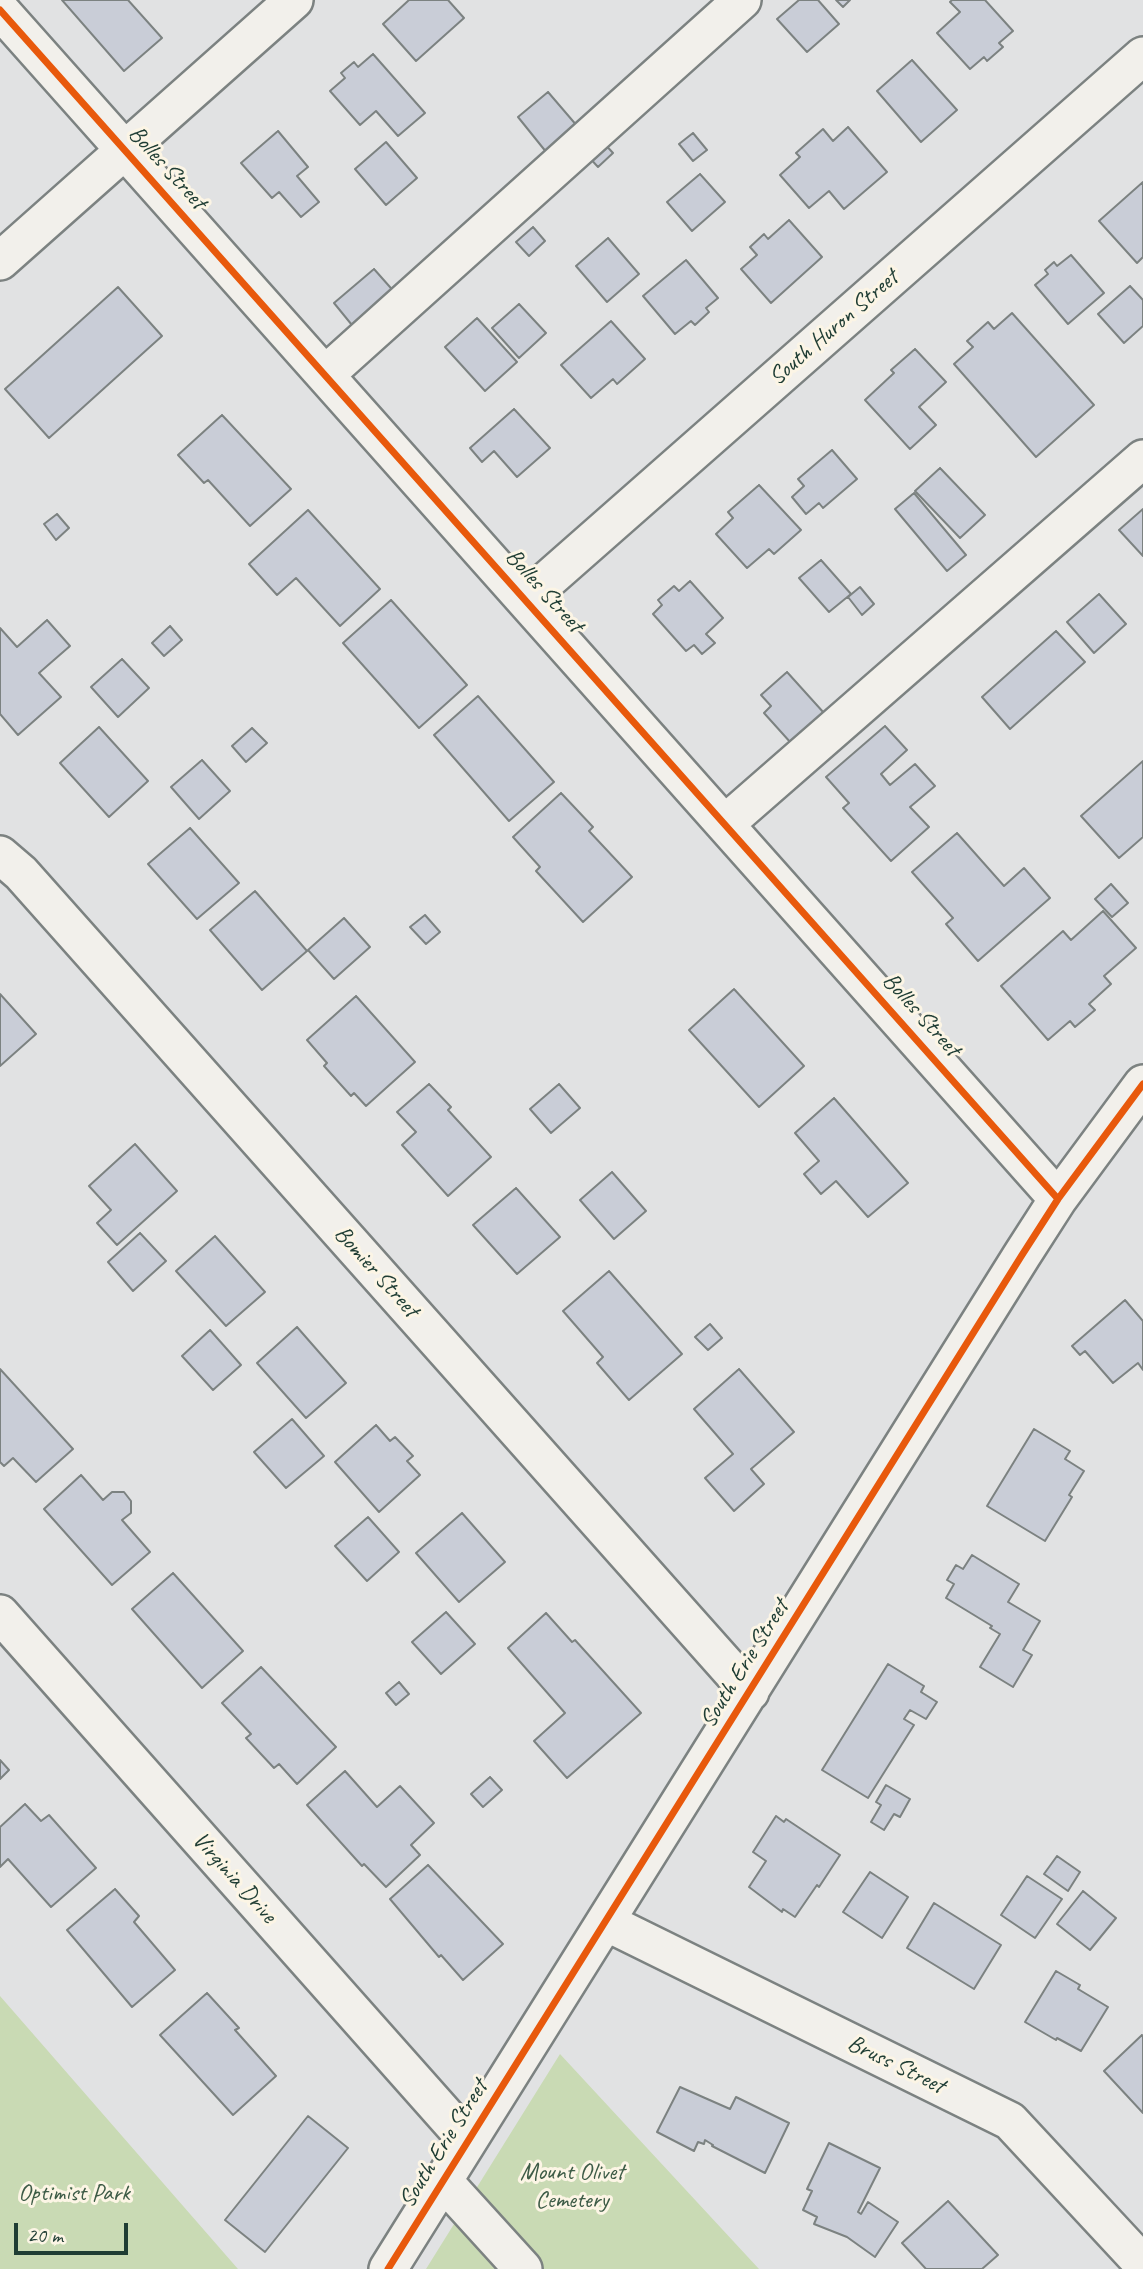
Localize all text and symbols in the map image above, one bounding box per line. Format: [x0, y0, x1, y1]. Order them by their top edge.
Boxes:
street label: Bolles Street [122, 120, 212, 216]
street label: South Huron Street [763, 264, 905, 392]
street label: Bolles Street [499, 543, 589, 639]
street label: Bolles Street [876, 967, 966, 1063]
street label: Bomier Street [327, 1220, 425, 1324]
street label: South Erie Street [694, 1595, 796, 1733]
street label: Virginia Drive [186, 1827, 282, 1929]
street label: Bruss Street [843, 2029, 949, 2101]
street label: South Erie Street [393, 2075, 495, 2213]
park label: Mount Olivet Cemetery [520, 2159, 624, 2215]
park label: Optimist Park [18, 2180, 130, 2208]
scale bar [18, 2210, 131, 2254]
text: 20 m [27, 2222, 63, 2248]

